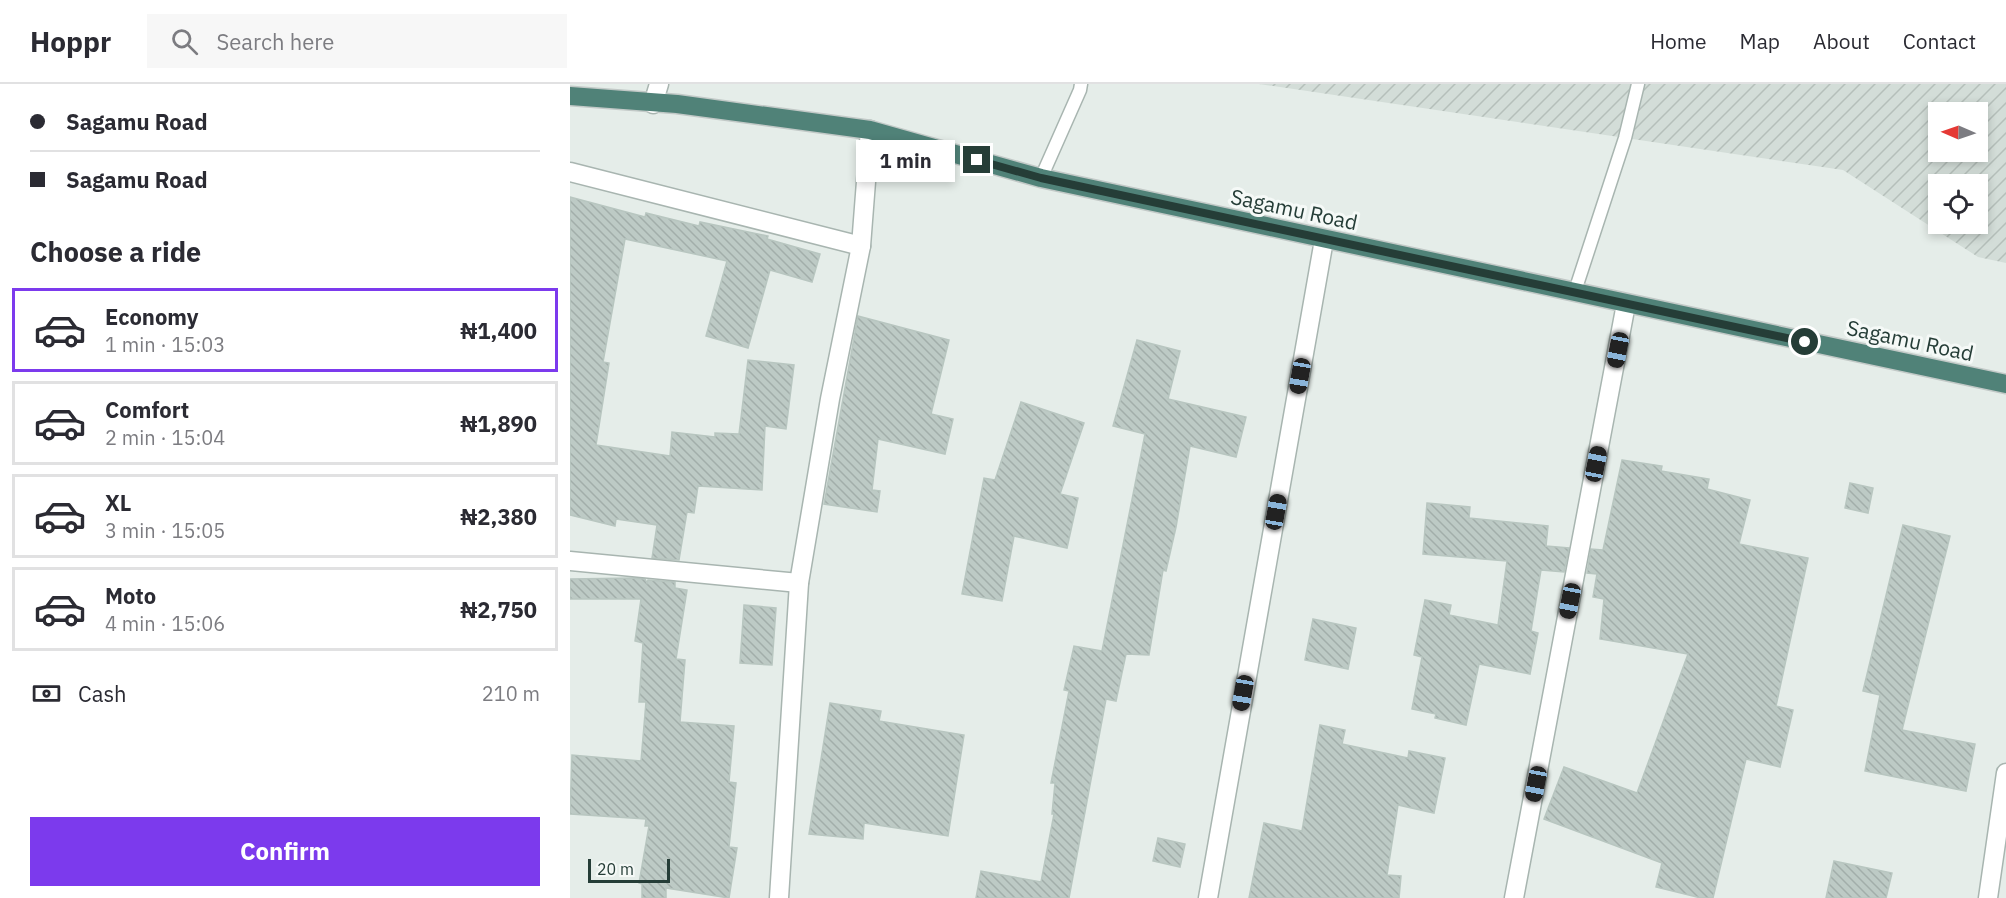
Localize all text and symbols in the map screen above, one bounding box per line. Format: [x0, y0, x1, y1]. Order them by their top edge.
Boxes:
search box [147, 14, 567, 68]
text: Hoppr [30, 23, 111, 60]
icon: search [168, 25, 201, 58]
text: Search here [216, 27, 334, 56]
text: Home [1650, 27, 1707, 55]
text: Map [1740, 27, 1780, 55]
text: About [1813, 27, 1870, 55]
text: Contact [1903, 27, 1976, 55]
north arrow [1928, 102, 1988, 162]
map controls [1928, 102, 1988, 234]
text: Sagamu Road [66, 107, 208, 136]
callout: 1 min [857, 139, 956, 181]
route end [963, 146, 990, 173]
text: 1 min [879, 147, 932, 174]
text: Sagamu Road [66, 165, 208, 194]
button: locate [1928, 174, 1988, 234]
street label: Sagamu Road [1228, 182, 1360, 236]
text: Choose a ride [30, 234, 201, 269]
text: Economy [105, 302, 199, 331]
icon: car [33, 303, 87, 357]
street label: Sagamu Road [1844, 313, 1976, 367]
text: ₦1,400 [460, 316, 537, 345]
route start [1791, 328, 1818, 355]
text: 1 min · 15:03 [105, 331, 225, 358]
car [1606, 331, 1630, 369]
car [1288, 357, 1312, 395]
text: Comfort [105, 395, 189, 424]
icon: car [33, 396, 87, 450]
text: ₦1,890 [460, 409, 537, 438]
text: 2 min · 15:04 [105, 424, 225, 451]
car [1584, 445, 1608, 483]
text: XL [105, 488, 131, 517]
icon: car [33, 489, 87, 543]
car [1264, 493, 1288, 531]
text: ₦2,380 [460, 502, 537, 531]
text: 3 min · 15:05 [105, 517, 225, 544]
text: Moto [105, 581, 156, 610]
icon: car [33, 582, 87, 636]
car [1558, 582, 1582, 620]
text: ₦2,750 [460, 595, 537, 624]
text: 4 min · 15:06 [105, 610, 225, 637]
car [1231, 674, 1255, 712]
icon: cash [30, 677, 63, 710]
text: Cash [78, 679, 127, 708]
text: 210 m [482, 680, 540, 707]
car [1524, 765, 1548, 803]
button: Confirm [30, 817, 540, 886]
scale bar [588, 856, 670, 884]
text: 20 m [597, 859, 634, 879]

